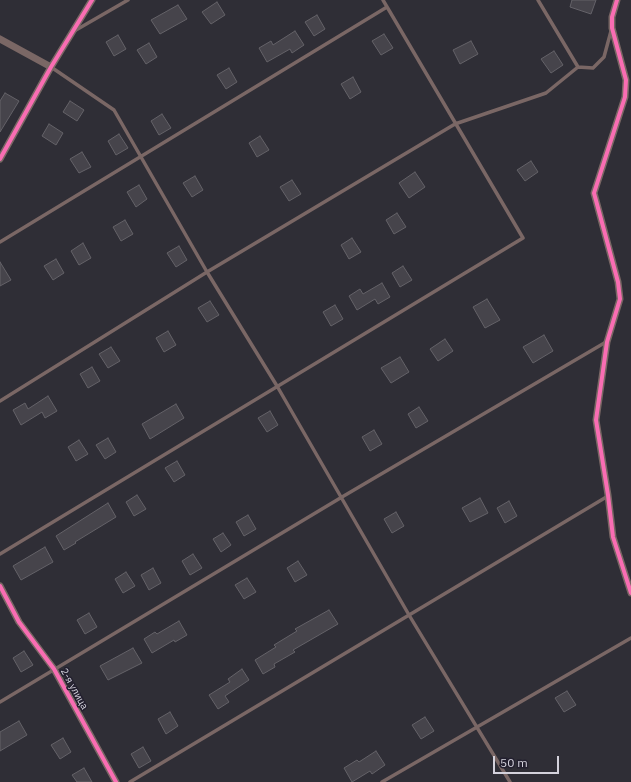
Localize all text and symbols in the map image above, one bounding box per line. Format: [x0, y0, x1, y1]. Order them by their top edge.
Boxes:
street label: 2-я улица [58, 666, 90, 712]
scale bar [495, 748, 561, 774]
text: 50 m [500, 755, 528, 770]

